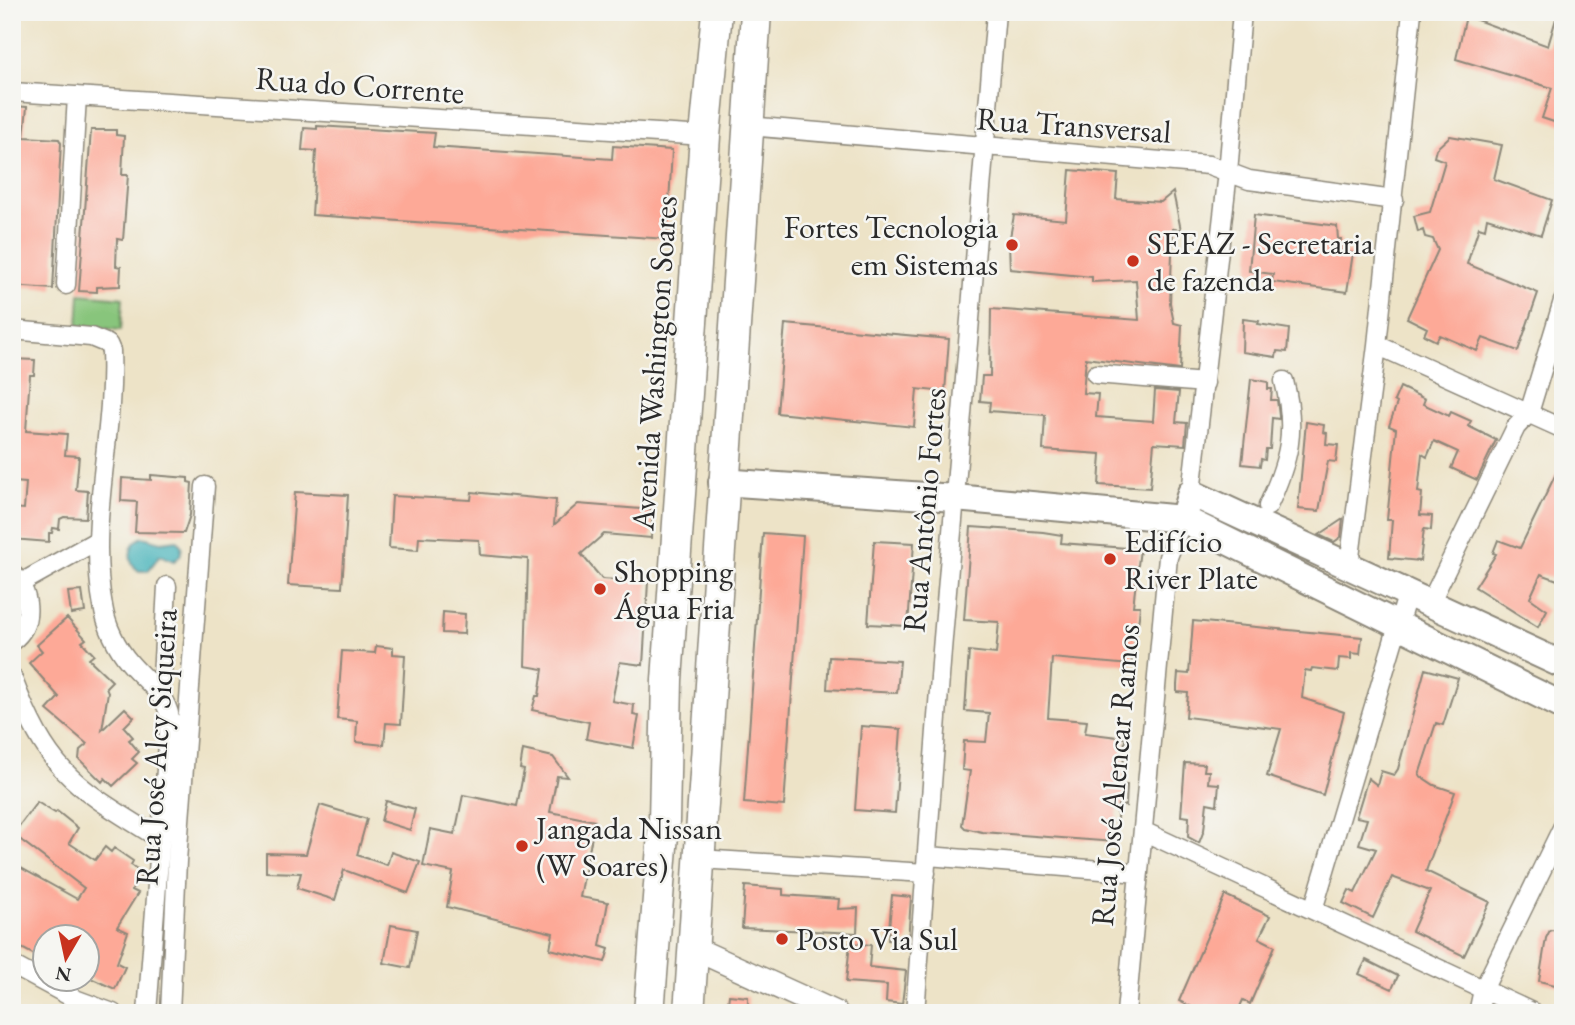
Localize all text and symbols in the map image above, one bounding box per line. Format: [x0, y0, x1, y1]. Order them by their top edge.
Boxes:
street label: Rua do Corrente [254, 57, 466, 113]
street label: Rua Transversal [975, 97, 1173, 153]
street label: Avenida Washington Soares [621, 194, 687, 533]
place label: Fortes Tecnologia em Sistemas [784, 206, 998, 285]
place label: SEFAZ - Secretaria de fazenda [1147, 222, 1374, 301]
marker: Fortes Tecnologia em Sistemas [1004, 237, 1020, 253]
marker: SEFAZ - Secretaria de fazenda [1125, 253, 1141, 269]
street label: Rua Antônio Fortes [892, 386, 956, 634]
place label: Edifício River Plate [1124, 520, 1258, 599]
place label: Shopping Água Fria [613, 550, 734, 629]
marker: Edifício River Plate [1102, 551, 1118, 567]
marker: Shopping Água Fria [592, 581, 608, 597]
street label: Rua José Alcy Siqueira [125, 607, 187, 887]
street label: Rua José Alencar Ramos [1081, 622, 1149, 928]
place label: Jangada Nissan (W Soares) [533, 807, 722, 886]
marker: Jangada Nissan (W Soares) [514, 838, 530, 854]
place label: Posto Via Sul [796, 918, 958, 960]
north arrow [32, 923, 102, 993]
marker: Posto Via Sul [774, 931, 790, 947]
text: N [53, 961, 73, 988]

